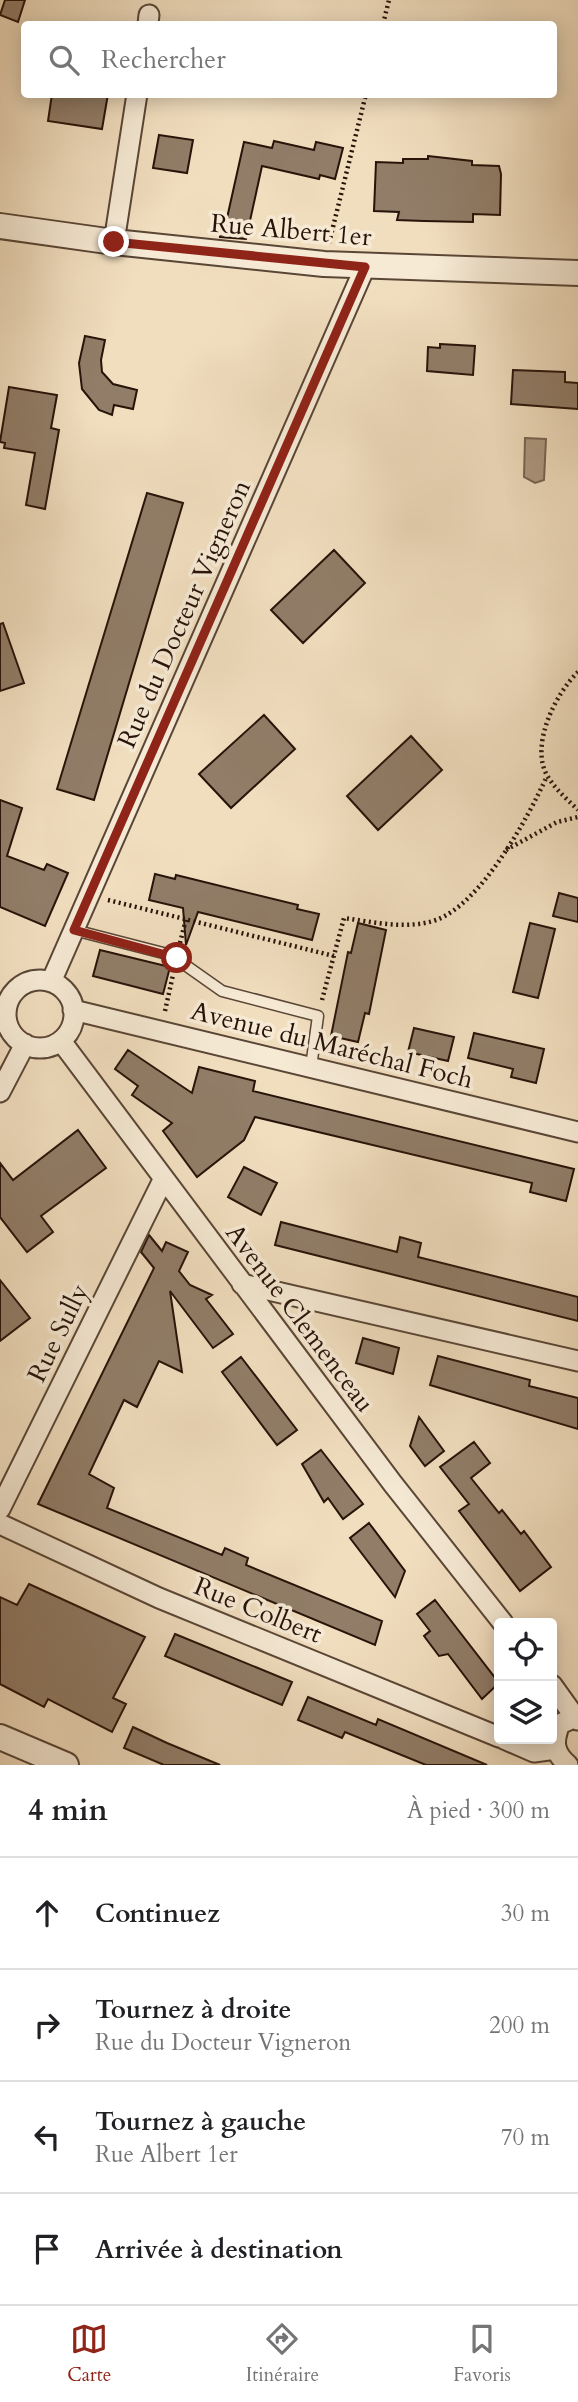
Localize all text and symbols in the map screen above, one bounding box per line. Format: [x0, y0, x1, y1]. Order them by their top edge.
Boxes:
search box [21, 21, 557, 98]
icon: search [45, 41, 83, 79]
text: Rechercher [101, 42, 226, 77]
street label: Rue Albert 1er [209, 206, 373, 255]
route end [98, 226, 129, 257]
street label: Rue du Docteur Vigneron [109, 474, 259, 754]
route start [161, 942, 192, 973]
street label: Avenue du Maréchal Foch [187, 993, 477, 1097]
street label: Avenue Clemenceau [218, 1217, 382, 1419]
street label: Rue Sully [19, 1278, 97, 1388]
street label: Rue Colbert [189, 1568, 327, 1652]
map controls [494, 1618, 557, 1744]
button: locate [494, 1618, 557, 1681]
button: layers [494, 1681, 557, 1744]
text: 4 min [28, 1790, 108, 1831]
text: À pied · 300 m [407, 1795, 550, 1826]
icon: ahead [28, 1894, 66, 1932]
text: Continuez [95, 1896, 220, 1931]
text: 30 m [501, 1898, 550, 1929]
text: Tournez à droite [95, 1992, 291, 2027]
icon: right [28, 2006, 66, 2044]
text: 200 m [489, 2010, 550, 2041]
text: Rue du Docteur Vigneron [95, 2027, 351, 2058]
text: Tournez à gauche [95, 2104, 306, 2139]
icon: left [28, 2118, 66, 2156]
text: 70 m [501, 2122, 550, 2153]
text: Rue Albert 1er [95, 2139, 238, 2170]
icon: arrive [28, 2230, 66, 2268]
text: Arrivée à destination [95, 2232, 343, 2267]
tab: Carte [67, 2320, 111, 2388]
tab: Itinéraire [246, 2320, 319, 2388]
tab: Favoris [453, 2320, 511, 2388]

